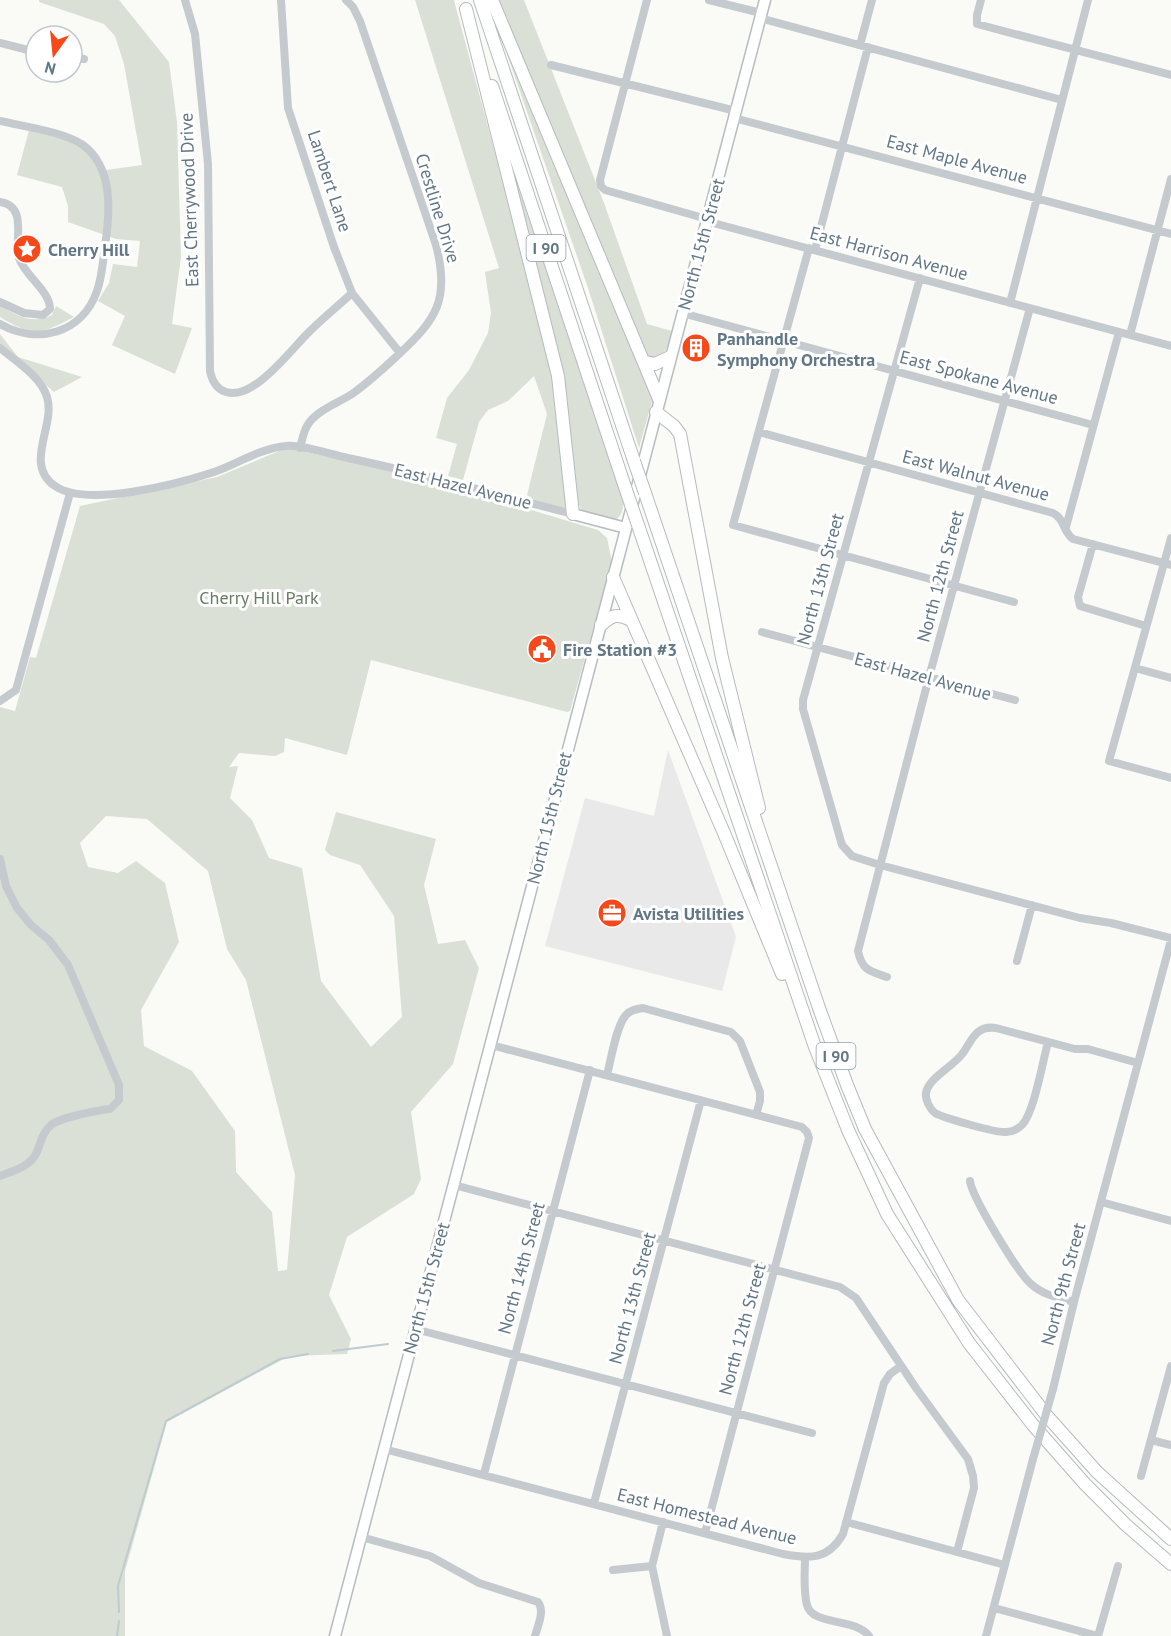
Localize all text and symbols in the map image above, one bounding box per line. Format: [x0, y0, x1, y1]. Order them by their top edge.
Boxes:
north arrow [24, 24, 84, 84]
text: N [42, 57, 58, 80]
street label: East Cherrywood Drive [174, 113, 204, 287]
street label: Lambert Lane [303, 127, 357, 235]
street label: East Maple Avenue [884, 129, 1030, 189]
street label: Crestline Drive [410, 151, 466, 265]
street label: North 15th Street [672, 176, 730, 312]
street label: East Harrison Avenue [807, 221, 971, 285]
place icon: Cherry Hill [11, 233, 43, 265]
road number: I 90 [526, 235, 566, 261]
place label: Cherry Hill [48, 238, 130, 261]
place label: Panhandle Symphony Orchestra [717, 327, 875, 371]
building icon: Panhandle Symphony Orchestra [680, 332, 712, 364]
street label: East Spokane Avenue [897, 345, 1061, 409]
street label: East Walnut Avenue [900, 444, 1052, 506]
street label: East Hazel Avenue [392, 458, 534, 514]
street label: North 12th Street [911, 508, 969, 644]
street label: North 13th Street [791, 511, 849, 647]
park label: Cherry Hill Park [199, 586, 319, 609]
public building icon: Fire Station #3 [526, 633, 558, 665]
place label: Fire Station #3 [563, 638, 677, 661]
street label: East Hazel Avenue [852, 647, 994, 705]
street label: North 15th Street [521, 749, 577, 887]
office icon: Avista Utilities [596, 897, 628, 929]
place label: Avista Utilities [633, 902, 744, 925]
road number: I 90 [816, 1043, 856, 1069]
street label: North 14th Street [492, 1200, 550, 1336]
street label: North 15th Street [397, 1220, 455, 1356]
street label: North 9th Street [1036, 1220, 1090, 1348]
street label: North 13th Street [603, 1230, 661, 1366]
street label: North 12th Street [713, 1261, 771, 1397]
street label: East Homestead Avenue [615, 1483, 799, 1549]

